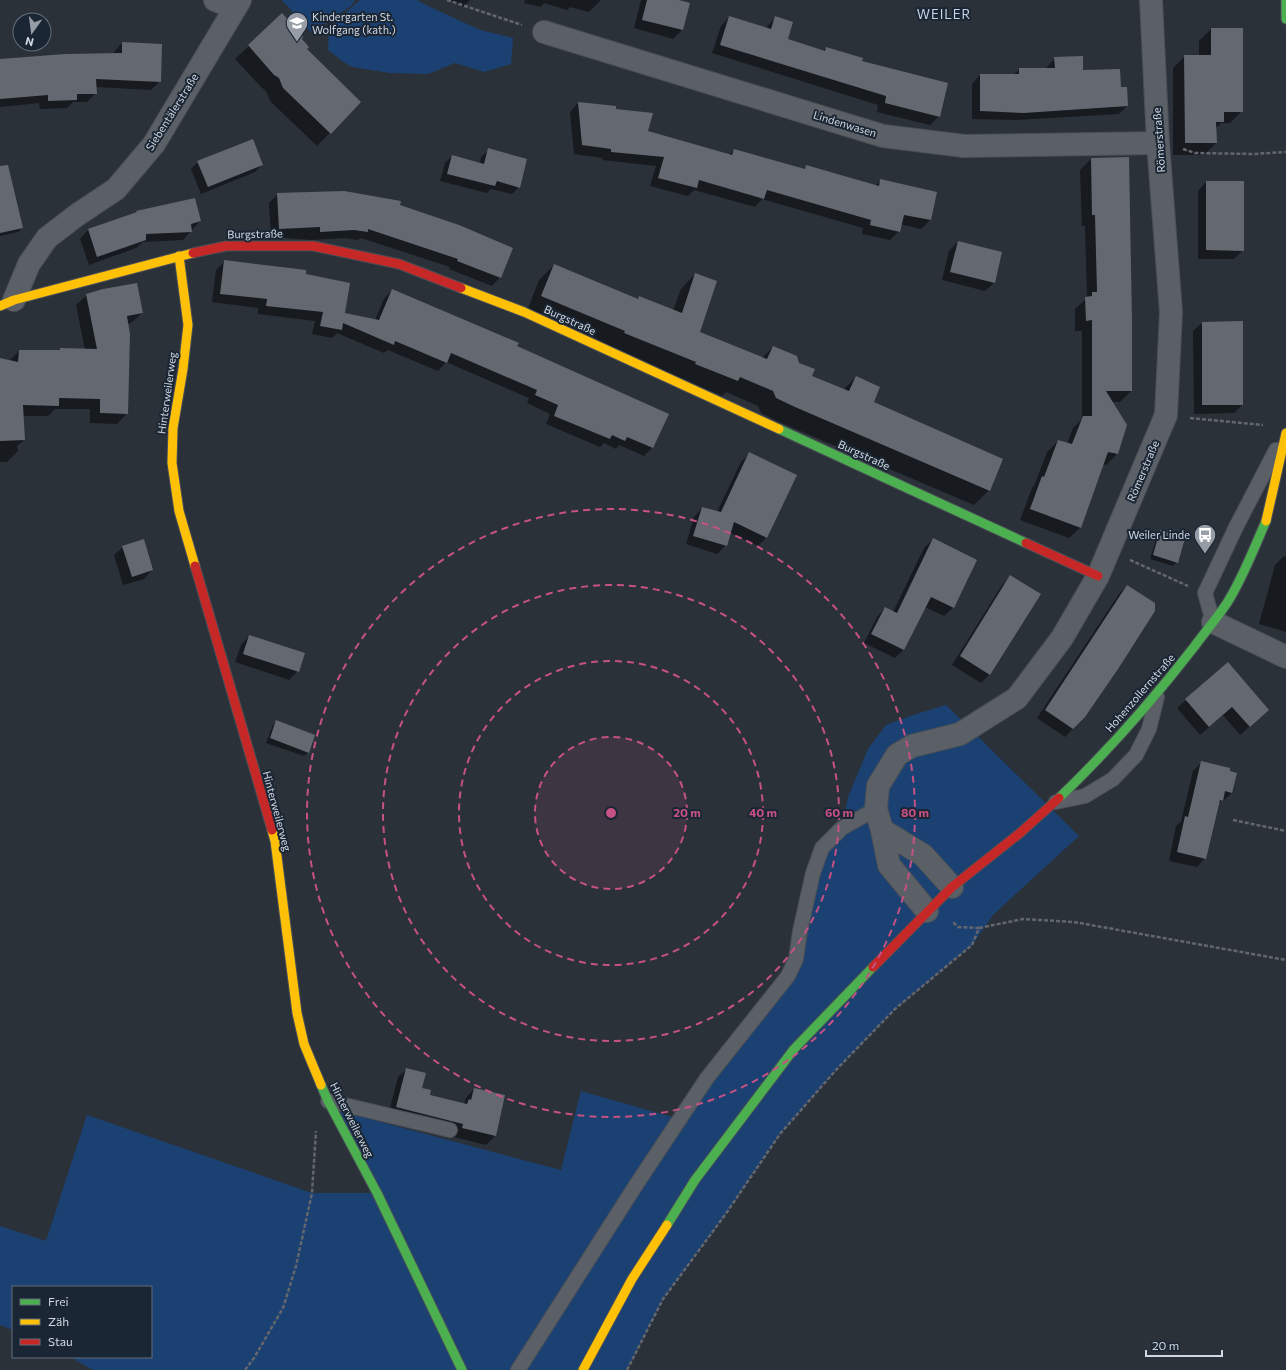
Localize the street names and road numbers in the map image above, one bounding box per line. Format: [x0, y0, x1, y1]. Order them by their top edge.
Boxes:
street label: Siebentälerstraße [143, 71, 201, 153]
street label: Römerstraße [1150, 107, 1167, 173]
street label: Lindenwasen [812, 108, 878, 139]
street label: Burgstraße [227, 227, 283, 240]
street label: Burgstraße [542, 302, 598, 337]
street label: Hinterweilerweg [154, 351, 179, 435]
street label: Burgstraße [836, 437, 892, 472]
street label: Römerstraße [1124, 438, 1161, 503]
street label: Hohenzollernstraße [1102, 651, 1177, 734]
street label: Hinterweilerweg [261, 769, 294, 852]
street label: Hinterweilerweg [328, 1080, 377, 1160]

